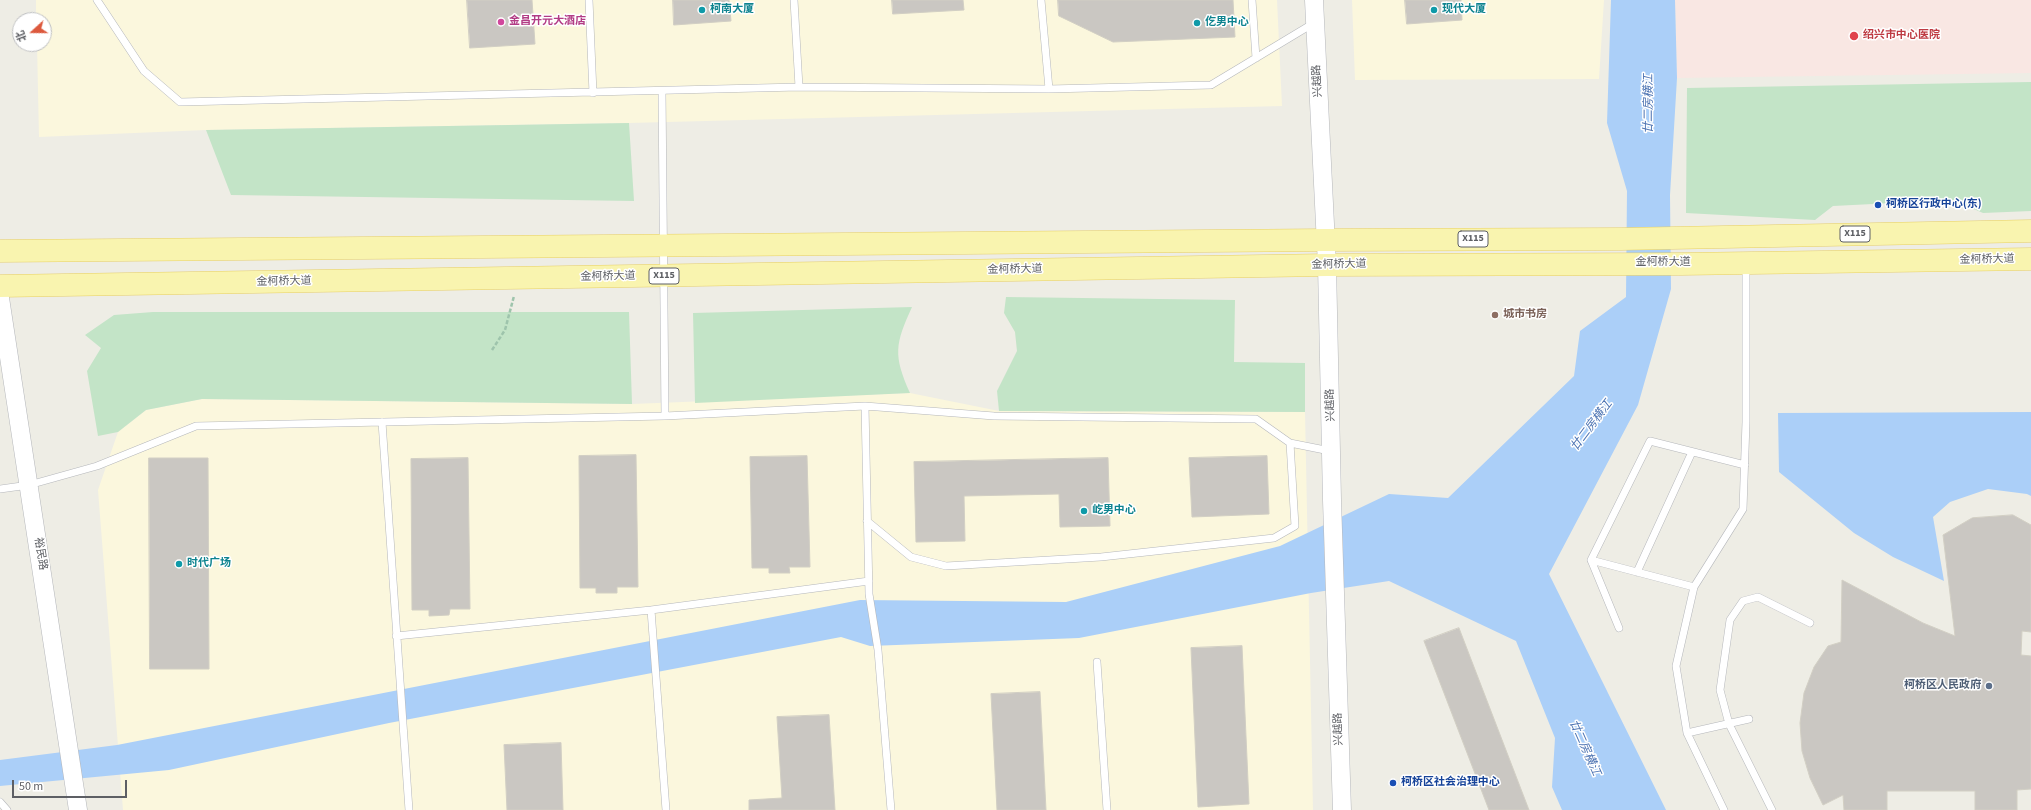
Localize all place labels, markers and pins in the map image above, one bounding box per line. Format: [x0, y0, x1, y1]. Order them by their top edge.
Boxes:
place label: 柯南大厦 [710, 3, 754, 17]
place label: 现代大厦 [1442, 3, 1486, 17]
marker: 柯南大厦 [697, 5, 707, 15]
marker: 现代大厦 [1429, 5, 1439, 15]
place label: 金昌开元大酒店 [509, 15, 586, 29]
place label: 仡男中心 [1205, 16, 1249, 30]
marker: 金昌开元大酒店 [496, 17, 506, 27]
marker: 仡男中心 [1192, 18, 1202, 28]
place label: 绍兴市中心医院 [1863, 29, 1940, 43]
marker: 绍兴市中心医院 [1848, 30, 1860, 42]
place label: 柯桥区行政中心(东) [1886, 198, 1982, 212]
marker: 柯桥区行政中心(东) [1873, 200, 1883, 210]
place label: 城市书房 [1503, 308, 1547, 322]
marker: 城市书房 [1490, 310, 1500, 320]
place label: 屹男中心 [1092, 504, 1136, 518]
marker: 屹男中心 [1079, 506, 1089, 516]
place label: 时代广场 [187, 557, 231, 571]
marker: 时代广场 [174, 559, 184, 569]
place label: 柯桥区人民政府 [1904, 679, 1981, 693]
marker: 柯桥区人民政府 [1984, 681, 1994, 691]
place label: 柯桥区社会治理中心 [1401, 776, 1500, 790]
marker: 柯桥区社会治理中心 [1388, 778, 1398, 788]

